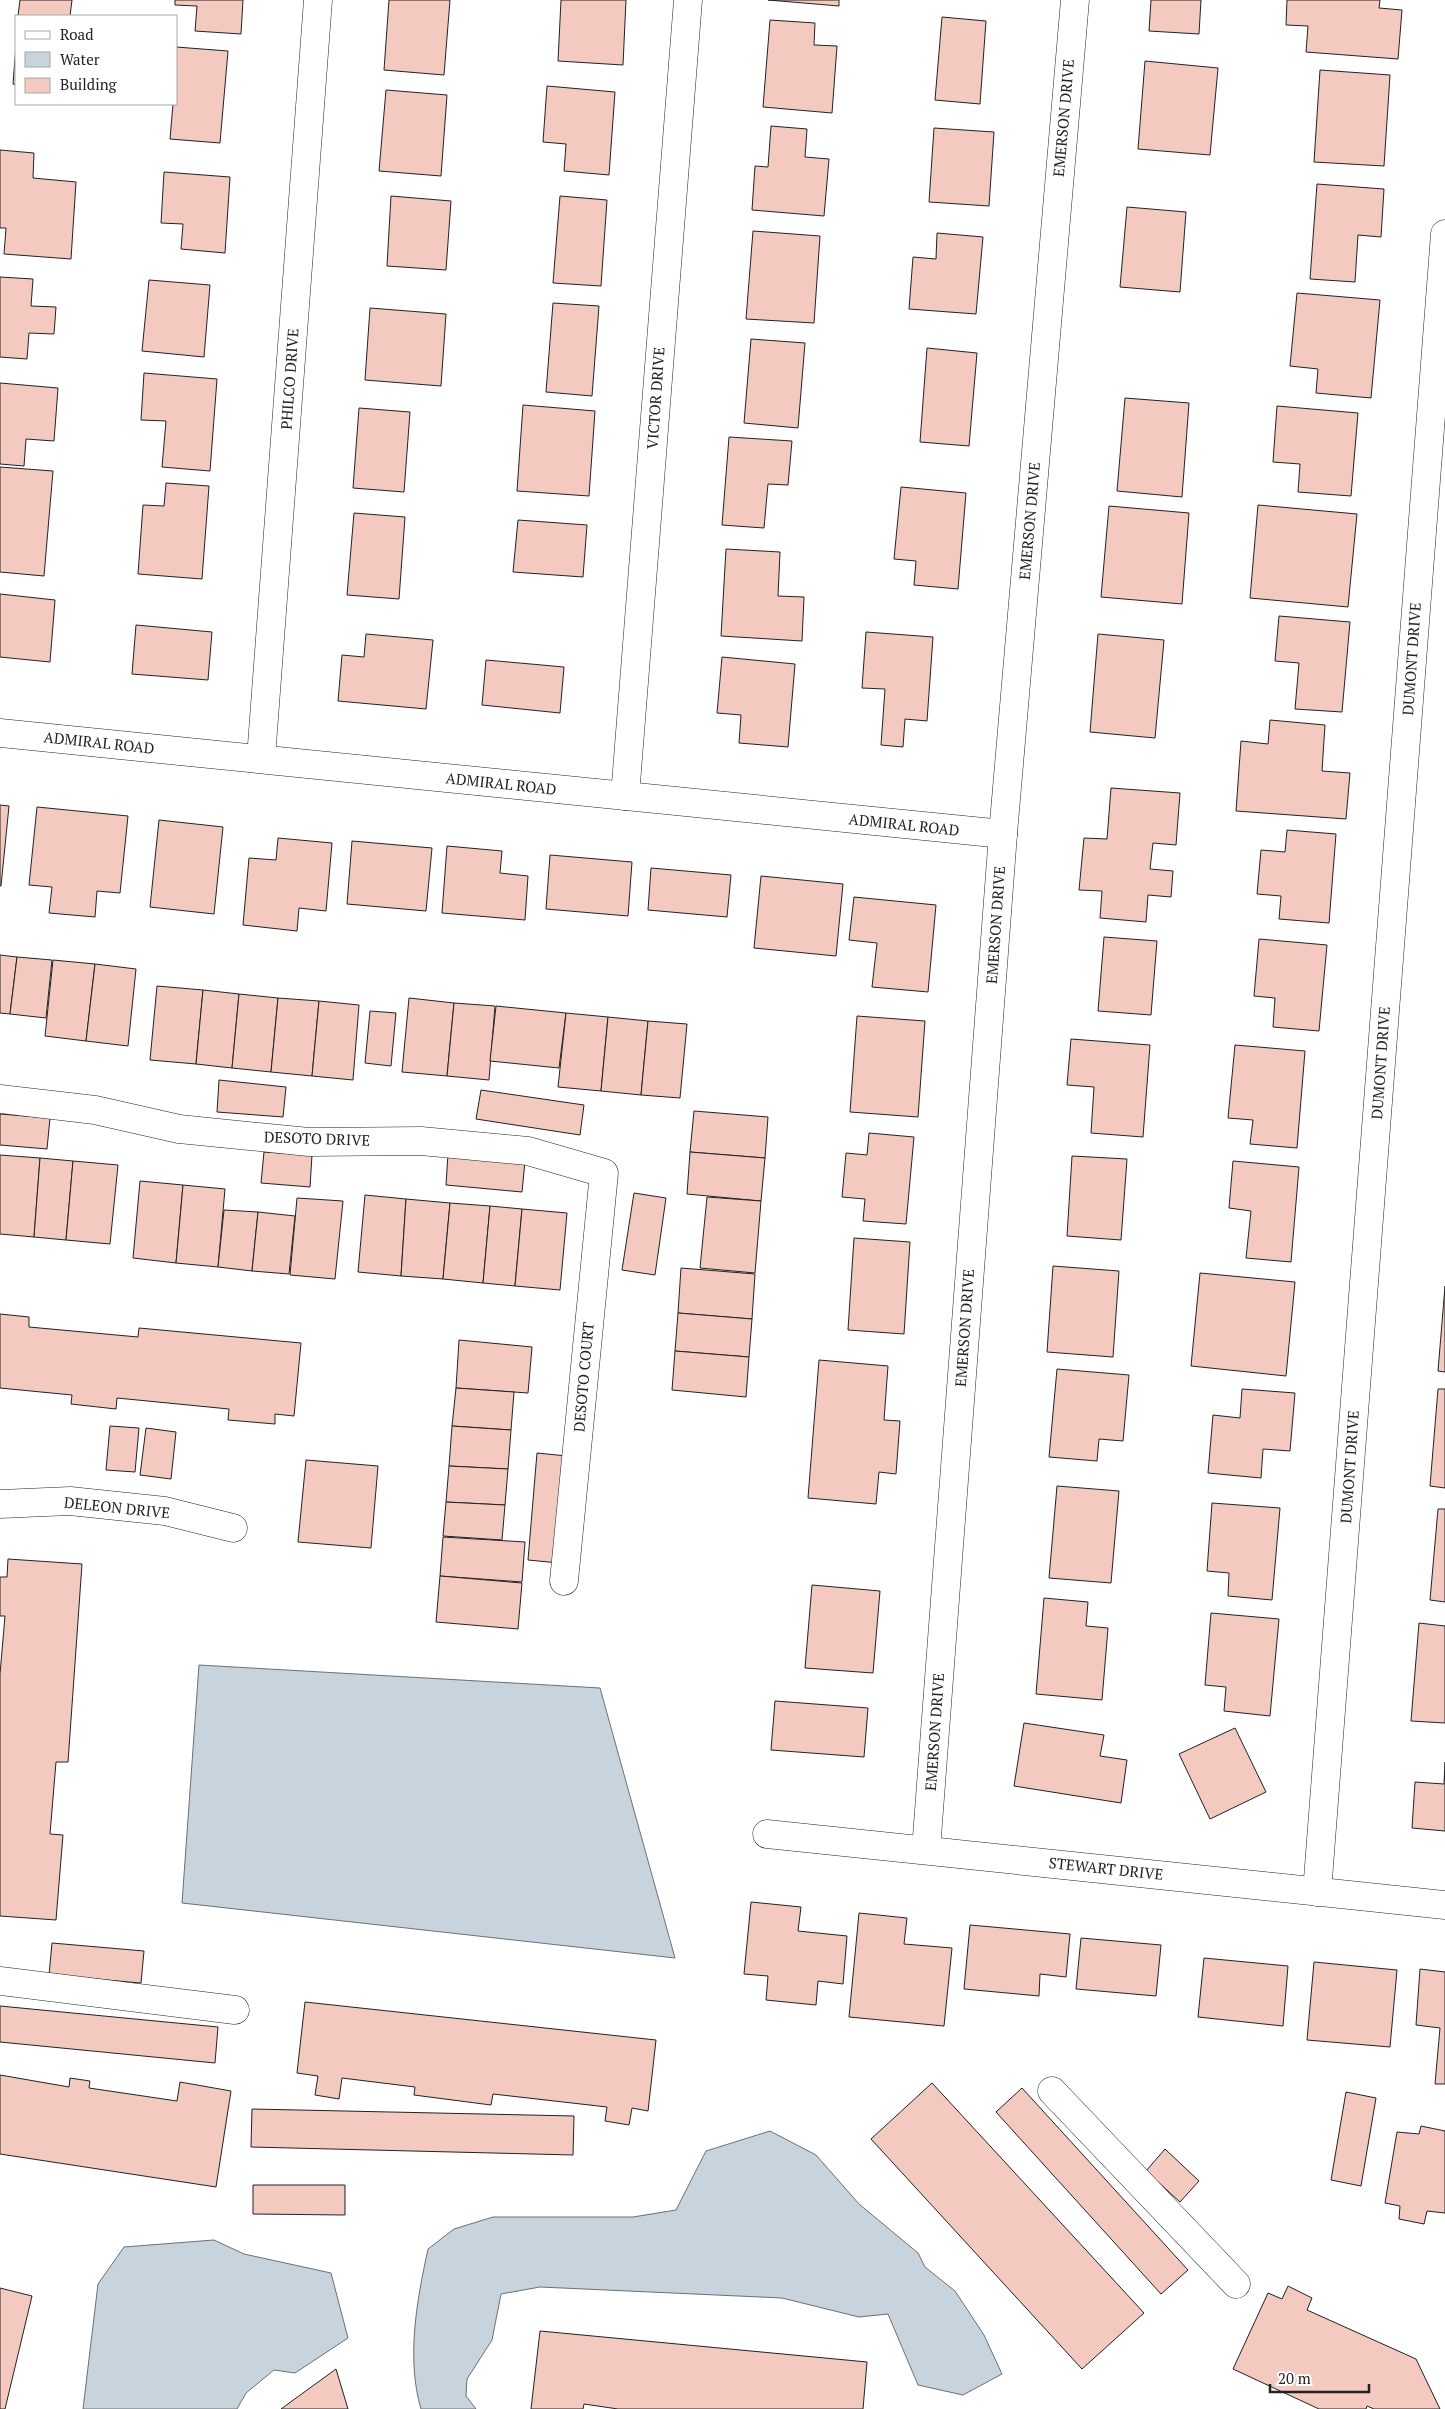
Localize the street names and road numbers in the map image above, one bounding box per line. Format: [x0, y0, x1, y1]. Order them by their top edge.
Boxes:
street label: EMERSON DRIVE [1048, 58, 1078, 178]
street label: PHILCO DRIVE [275, 328, 303, 430]
street label: VICTOR DRIVE [641, 346, 669, 450]
street label: EMERSON DRIVE [1014, 461, 1044, 581]
street label: DUMONT DRIVE [1397, 602, 1425, 716]
street label: ADMIRAL ROAD [43, 726, 155, 758]
street label: ADMIRAL ROAD [445, 767, 557, 799]
street label: ADMIRAL ROAD [848, 808, 960, 840]
street label: EMERSON DRIVE [981, 865, 1009, 985]
street label: DUMONT DRIVE [1366, 1006, 1394, 1120]
street label: DESOTO DRIVE [264, 1126, 370, 1150]
street label: EMERSON DRIVE [950, 1268, 978, 1388]
street label: DESOTO COURT [568, 1321, 598, 1433]
street label: DUMONT DRIVE [1335, 1410, 1363, 1524]
street label: DELEON DRIVE [63, 1491, 171, 1523]
street label: EMERSON DRIVE [920, 1672, 948, 1792]
street label: STEWART DRIVE [1048, 1852, 1164, 1884]

